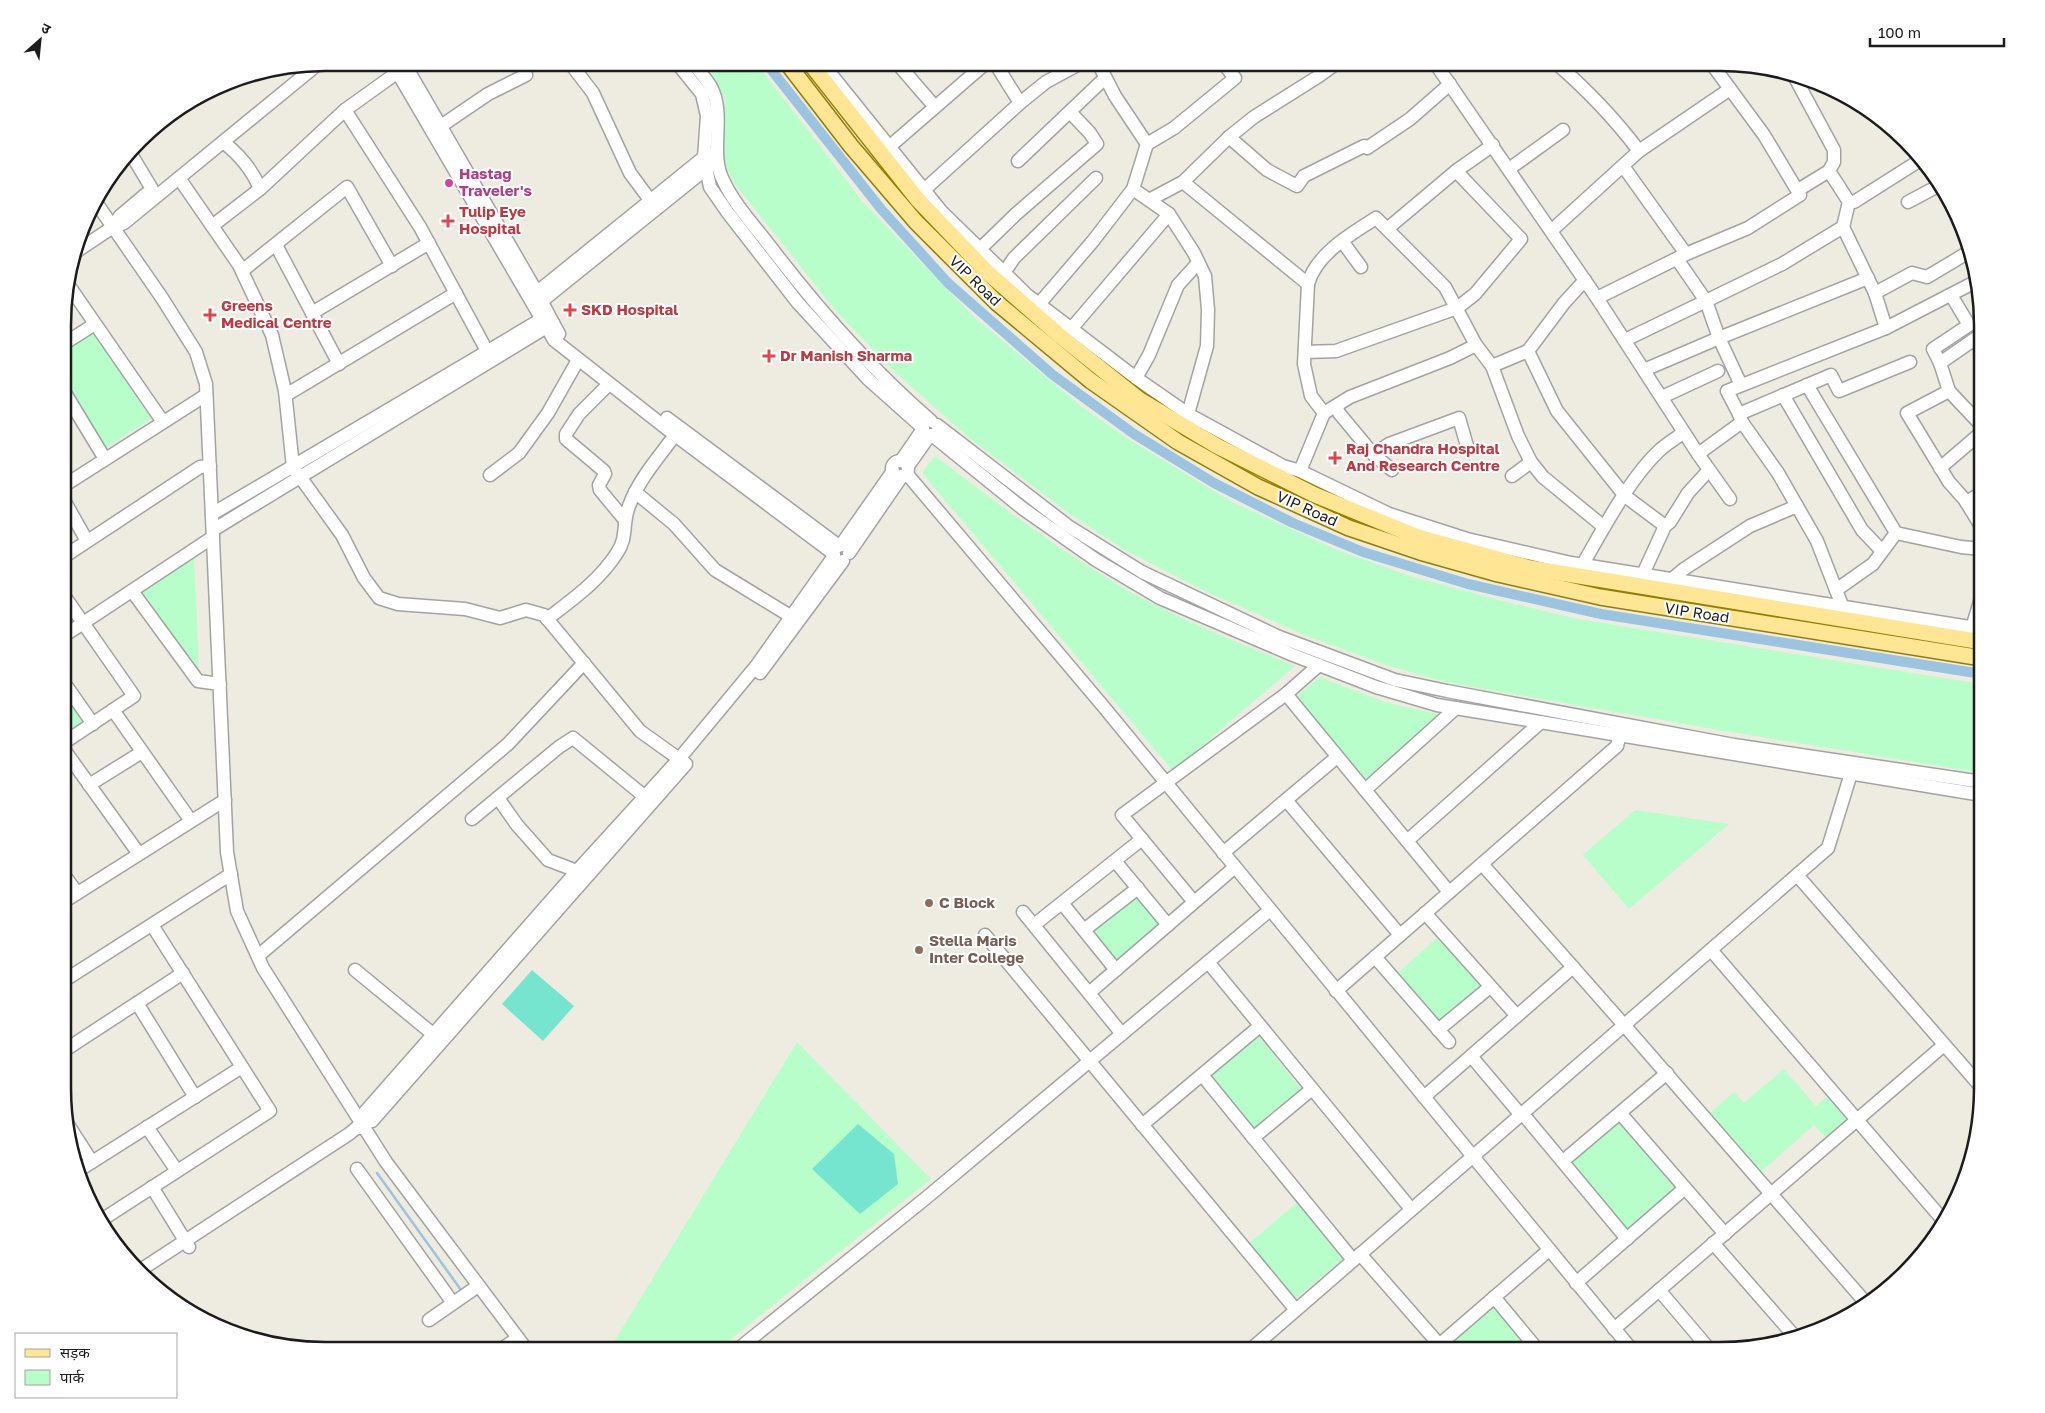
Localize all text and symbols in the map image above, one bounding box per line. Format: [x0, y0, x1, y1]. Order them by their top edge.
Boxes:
north arrow [15, 15, 65, 65]
scale bar [1870, 15, 2004, 47]
text: उ [39, 19, 54, 38]
text: 100 m [1878, 23, 1921, 41]
place label: Hastag Traveler's [459, 164, 532, 199]
marker: Hastag Traveler's [443, 177, 455, 189]
place label: Tulip Eye Hospital [459, 202, 526, 237]
marker: Tulip Eye Hospital [441, 214, 455, 228]
street label: VIP Road [946, 251, 1005, 309]
place label: Greens Medical Centre [221, 296, 332, 331]
place label: SKD Hospital [581, 300, 678, 318]
marker: SKD Hospital [563, 303, 577, 317]
marker: Greens Medical Centre [203, 308, 217, 322]
place label: Dr Manish Sharma [780, 346, 913, 364]
marker: Dr Manish Sharma [762, 349, 776, 363]
place label: Raj Chandra Hospital And Research Centre [1346, 439, 1500, 474]
marker: Raj Chandra Hospital And Research Centre [1328, 451, 1342, 465]
street label: VIP Road [1274, 487, 1341, 530]
street label: VIP Road [1664, 598, 1731, 626]
place label: C Block [939, 893, 996, 911]
marker: C Block [923, 897, 935, 909]
place label: Stella Maris Inter College [929, 931, 1024, 966]
marker: Stella Maris Inter College [913, 944, 925, 956]
legend [15, 1333, 178, 1398]
text: सड़क [60, 1343, 90, 1361]
text: पार्क [60, 1368, 84, 1386]

